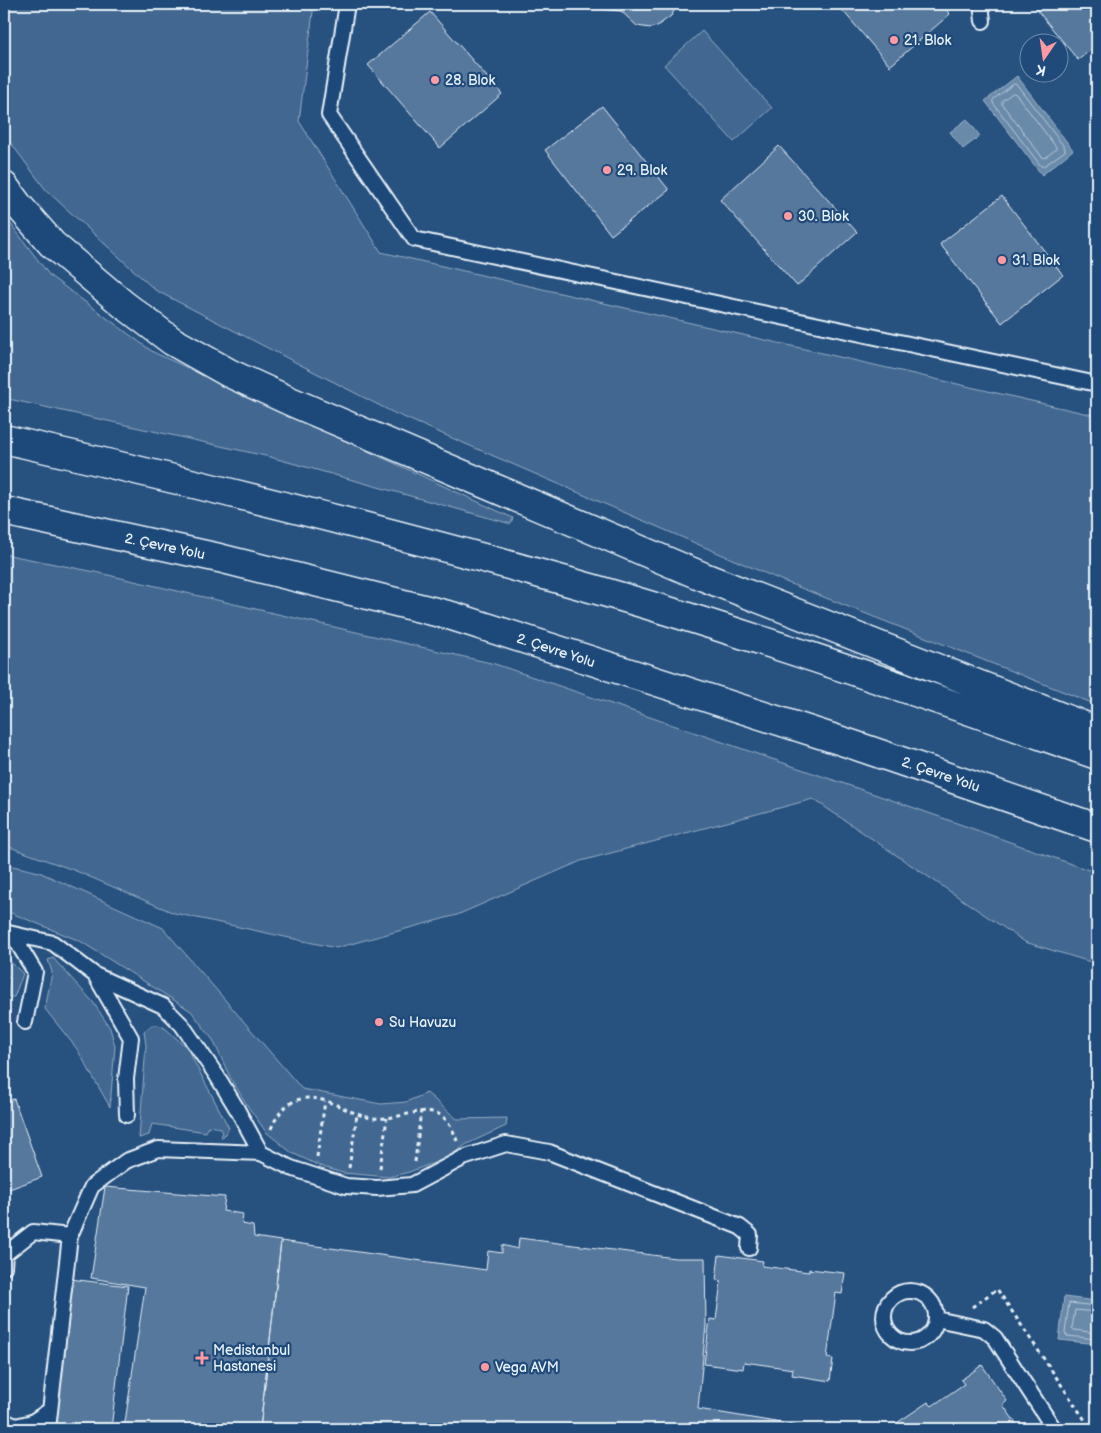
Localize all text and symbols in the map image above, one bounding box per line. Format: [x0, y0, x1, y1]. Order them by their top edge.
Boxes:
place label: 21. Blok [904, 32, 952, 49]
north arrow [1018, 32, 1068, 82]
marker: 21. Blok [888, 34, 900, 46]
text: K [1034, 61, 1048, 80]
place label: 28. Blok [445, 72, 495, 89]
marker: 28. Blok [429, 74, 441, 86]
place label: 29. Blok [617, 162, 667, 179]
marker: 29. Blok [601, 164, 613, 176]
place label: 30. Blok [798, 208, 849, 225]
marker: 30. Blok [782, 210, 794, 222]
place label: 31. Blok [1012, 252, 1060, 269]
marker: 31. Blok [996, 254, 1008, 266]
street label: 2. Çevre Yolu [123, 530, 207, 563]
street label: 2. Çevre Yolu [514, 630, 597, 671]
street label: 2. Çevre Yolu [900, 753, 982, 796]
place label: Su Havuzu [389, 1014, 456, 1031]
marker: Su Havuzu [373, 1016, 385, 1028]
place label: Medistanbul Hastanesi [213, 1342, 290, 1375]
marker: Medistanbul Hastanesi [195, 1351, 209, 1365]
place label: Vega AVM [495, 1359, 559, 1376]
marker: Vega AVM [479, 1361, 491, 1373]

